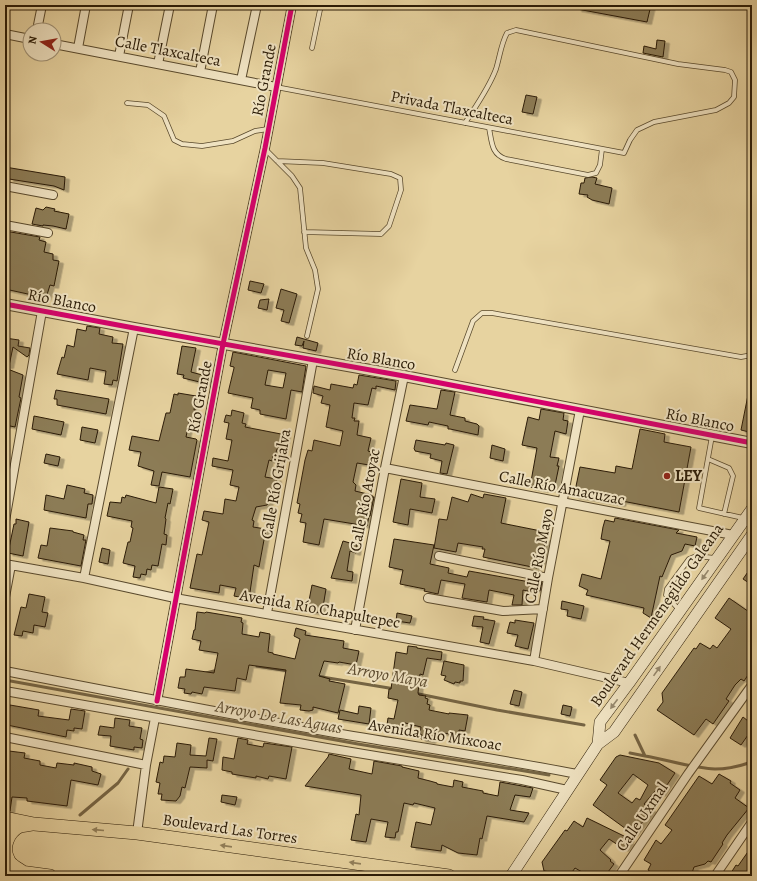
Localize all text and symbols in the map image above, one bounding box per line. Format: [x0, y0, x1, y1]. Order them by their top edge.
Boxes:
north arrow [22, 22, 62, 62]
street label: Calle Tlaxcalteca [113, 30, 223, 72]
text: N [25, 35, 41, 46]
street label: Río Grande [246, 42, 282, 118]
street label: Privada Tlaxcalteca [389, 85, 516, 131]
street label: Río Blanco [26, 284, 98, 318]
street label: Río Blanco [345, 342, 417, 376]
street label: Río Grande [182, 359, 218, 435]
street label: Río Blanco [664, 403, 736, 437]
street label: Calle Río Grijalva [255, 427, 297, 541]
street label: Calle Río Atoyac [344, 446, 386, 553]
street label: Calle Río Amacuzac [497, 465, 627, 511]
place label: LEY [675, 465, 702, 487]
marker: LEY [662, 471, 672, 481]
street label: Calle Río Mayo [519, 507, 559, 605]
street label: Boulevard Hermenegildo Galeana [585, 518, 729, 711]
one-way arrow [701, 570, 709, 581]
street label: Avenida Río Chapultepec [237, 584, 402, 634]
water label: Arroyo Maya [345, 657, 430, 693]
one-way arrow [653, 666, 661, 676]
water label: Arroyo De Las Aguas [213, 694, 344, 740]
one-way arrow [610, 699, 618, 709]
street label: Avenida Río Mixcoac [366, 713, 503, 756]
street label: Calle Uxmal [611, 778, 673, 856]
street label: Boulevard Las Torres [161, 809, 299, 849]
one-way arrow [92, 826, 104, 833]
one-way arrow [220, 842, 232, 849]
one-way arrow [349, 860, 361, 866]

